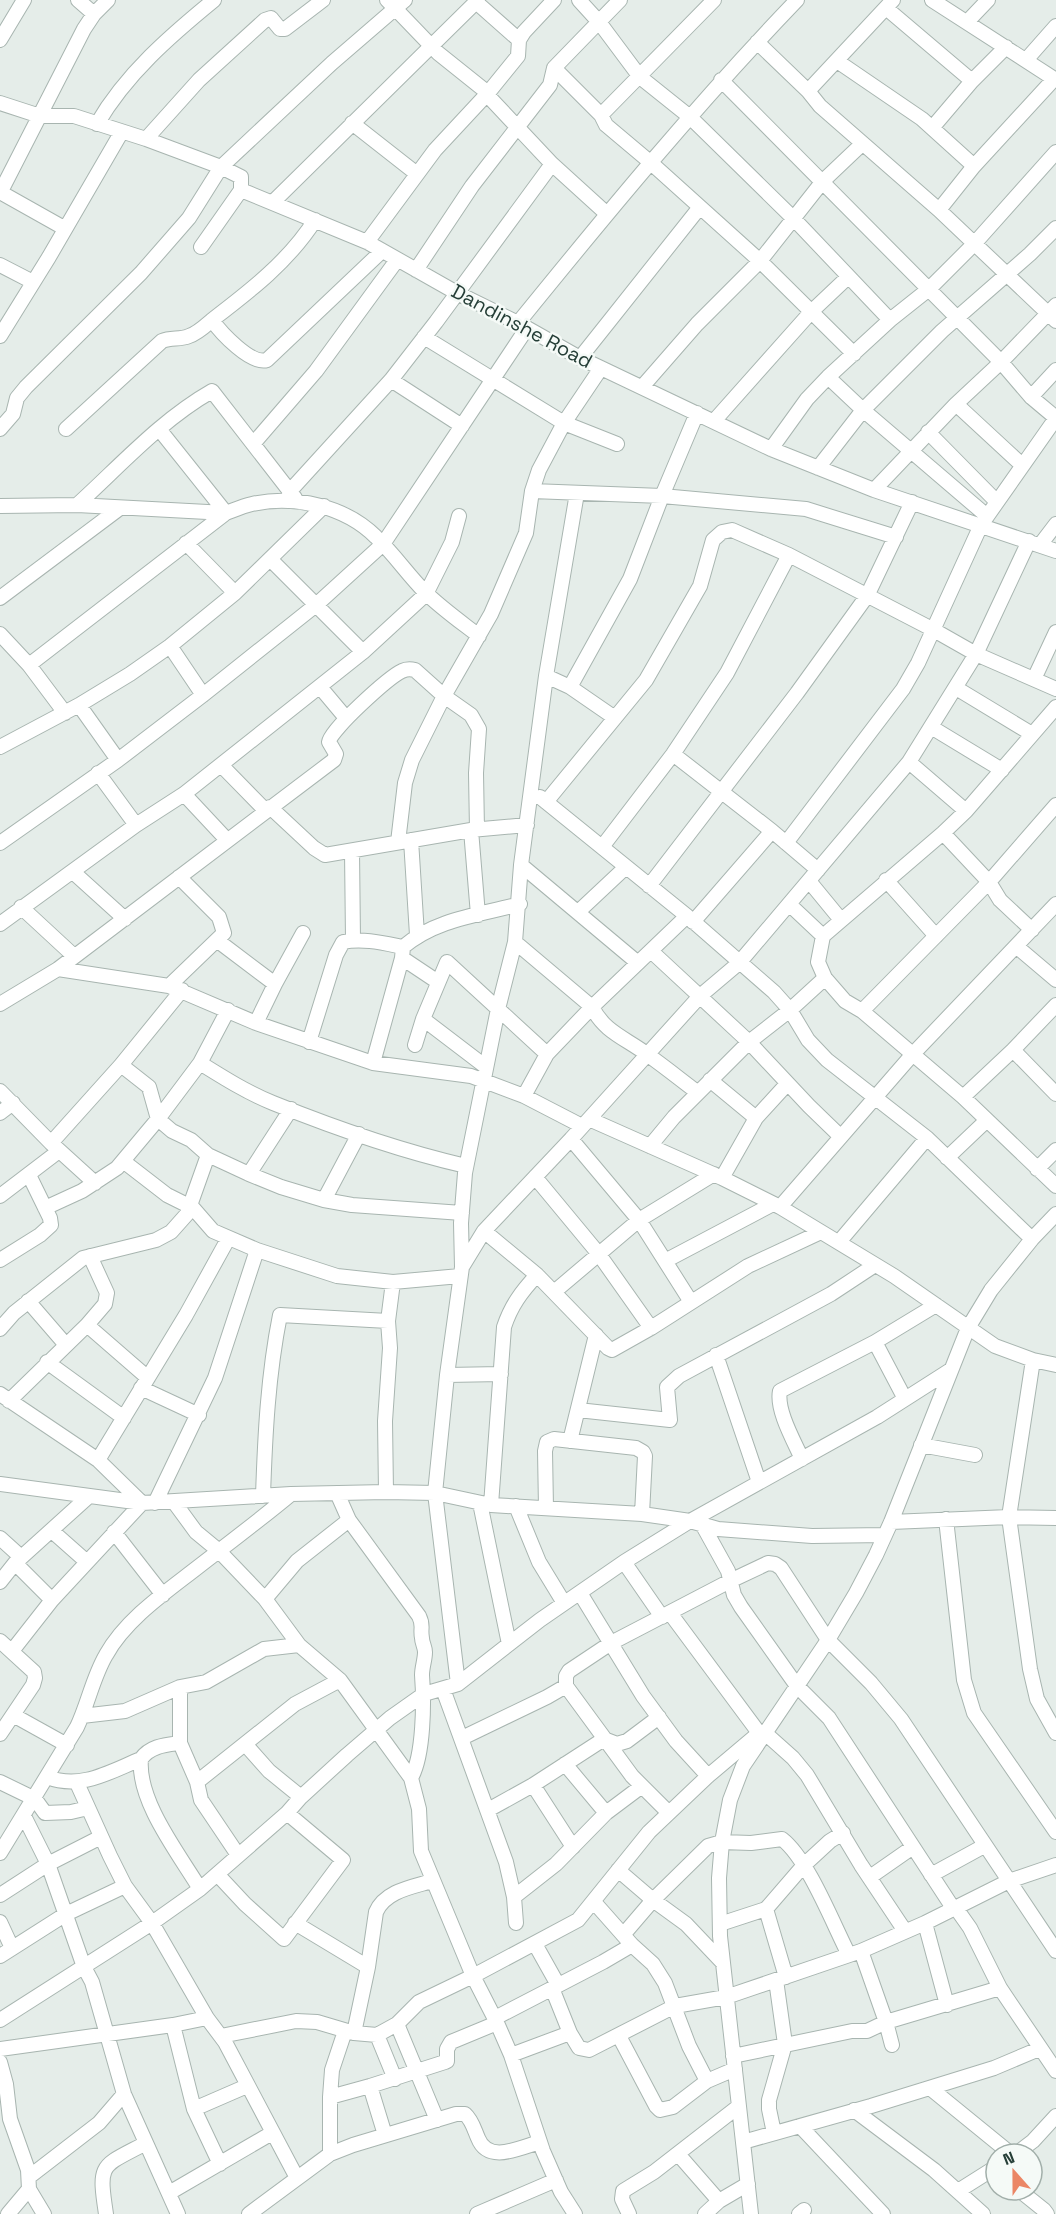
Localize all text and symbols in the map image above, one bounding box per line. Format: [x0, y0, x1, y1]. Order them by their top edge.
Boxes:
street label: Dandinshe Road [447, 278, 597, 374]
north arrow [984, 2142, 1044, 2202]
text: N [1000, 2147, 1018, 2170]

